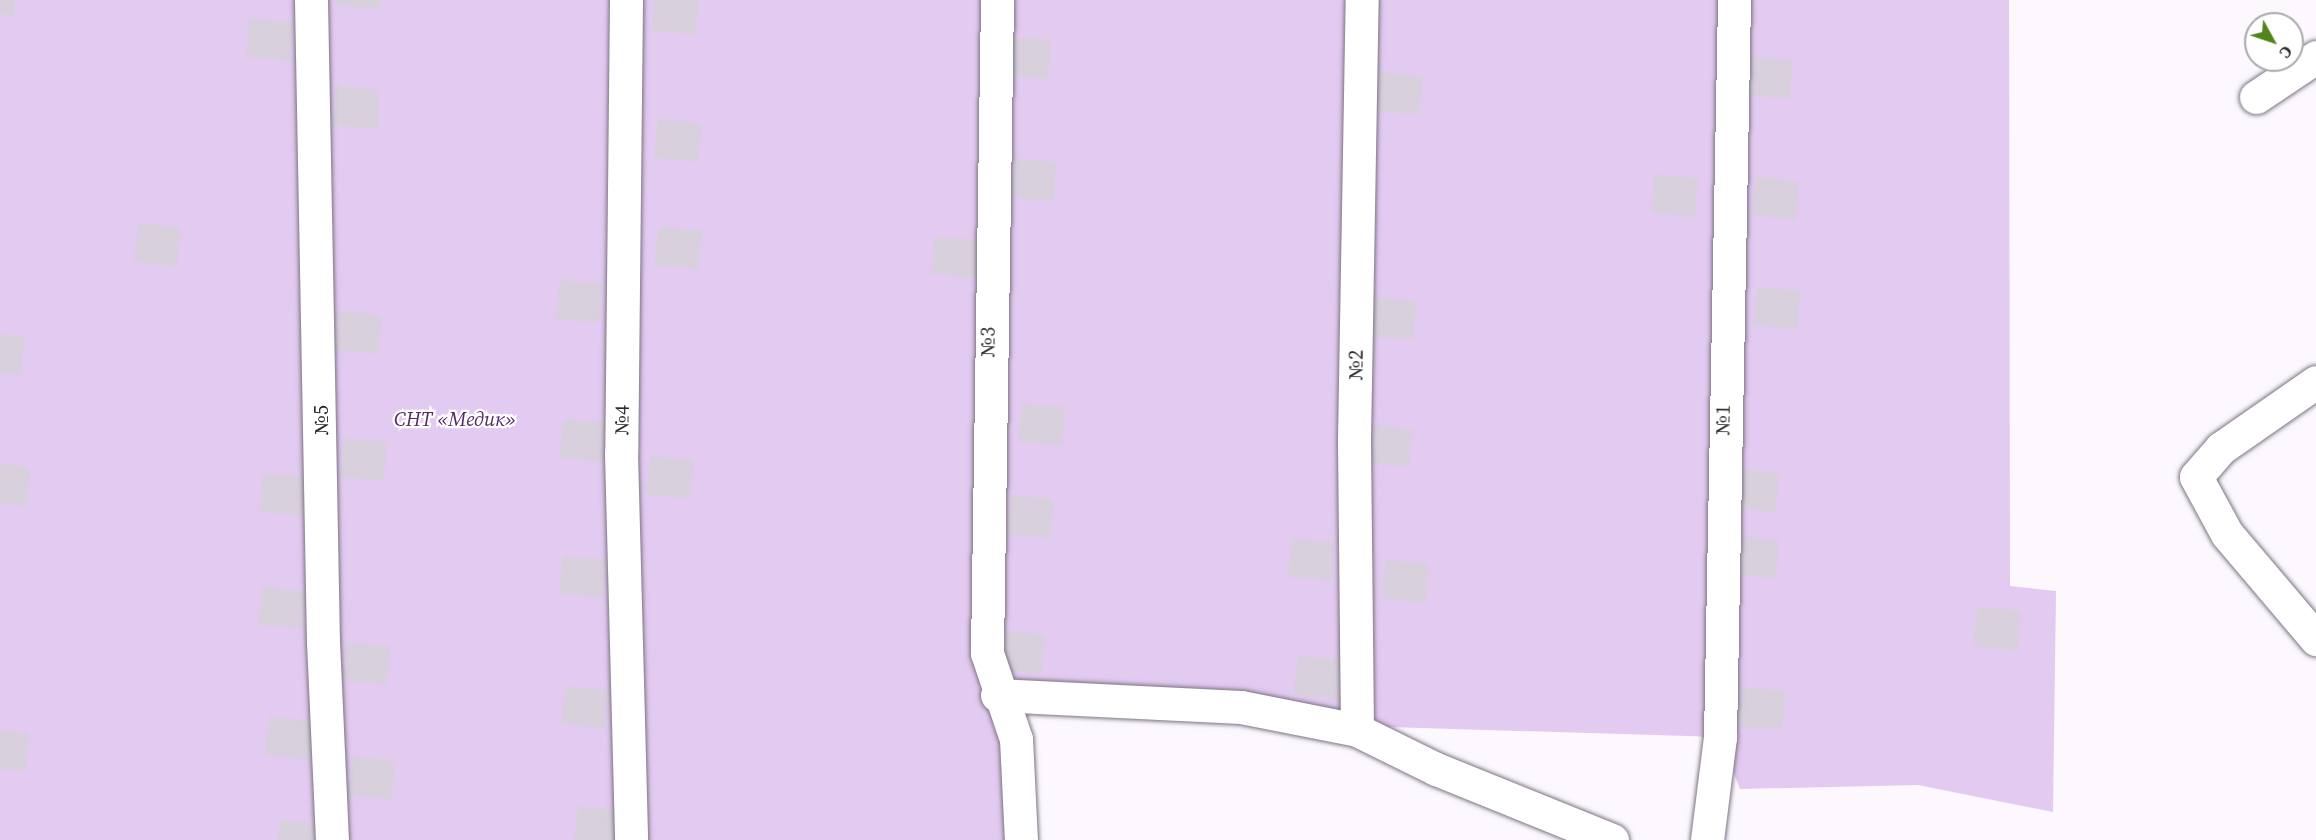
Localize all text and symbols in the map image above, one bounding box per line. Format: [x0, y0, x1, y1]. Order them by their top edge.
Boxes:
north arrow [2244, 12, 2304, 72]
text: С [2275, 41, 2298, 63]
street label: №3 [976, 327, 1000, 357]
street label: №2 [1344, 350, 1368, 380]
street label: №5 [309, 405, 333, 435]
street label: №4 [610, 405, 634, 435]
street label: №1 [1711, 405, 1735, 435]
park label: СНТ «Медик» [394, 407, 516, 431]

